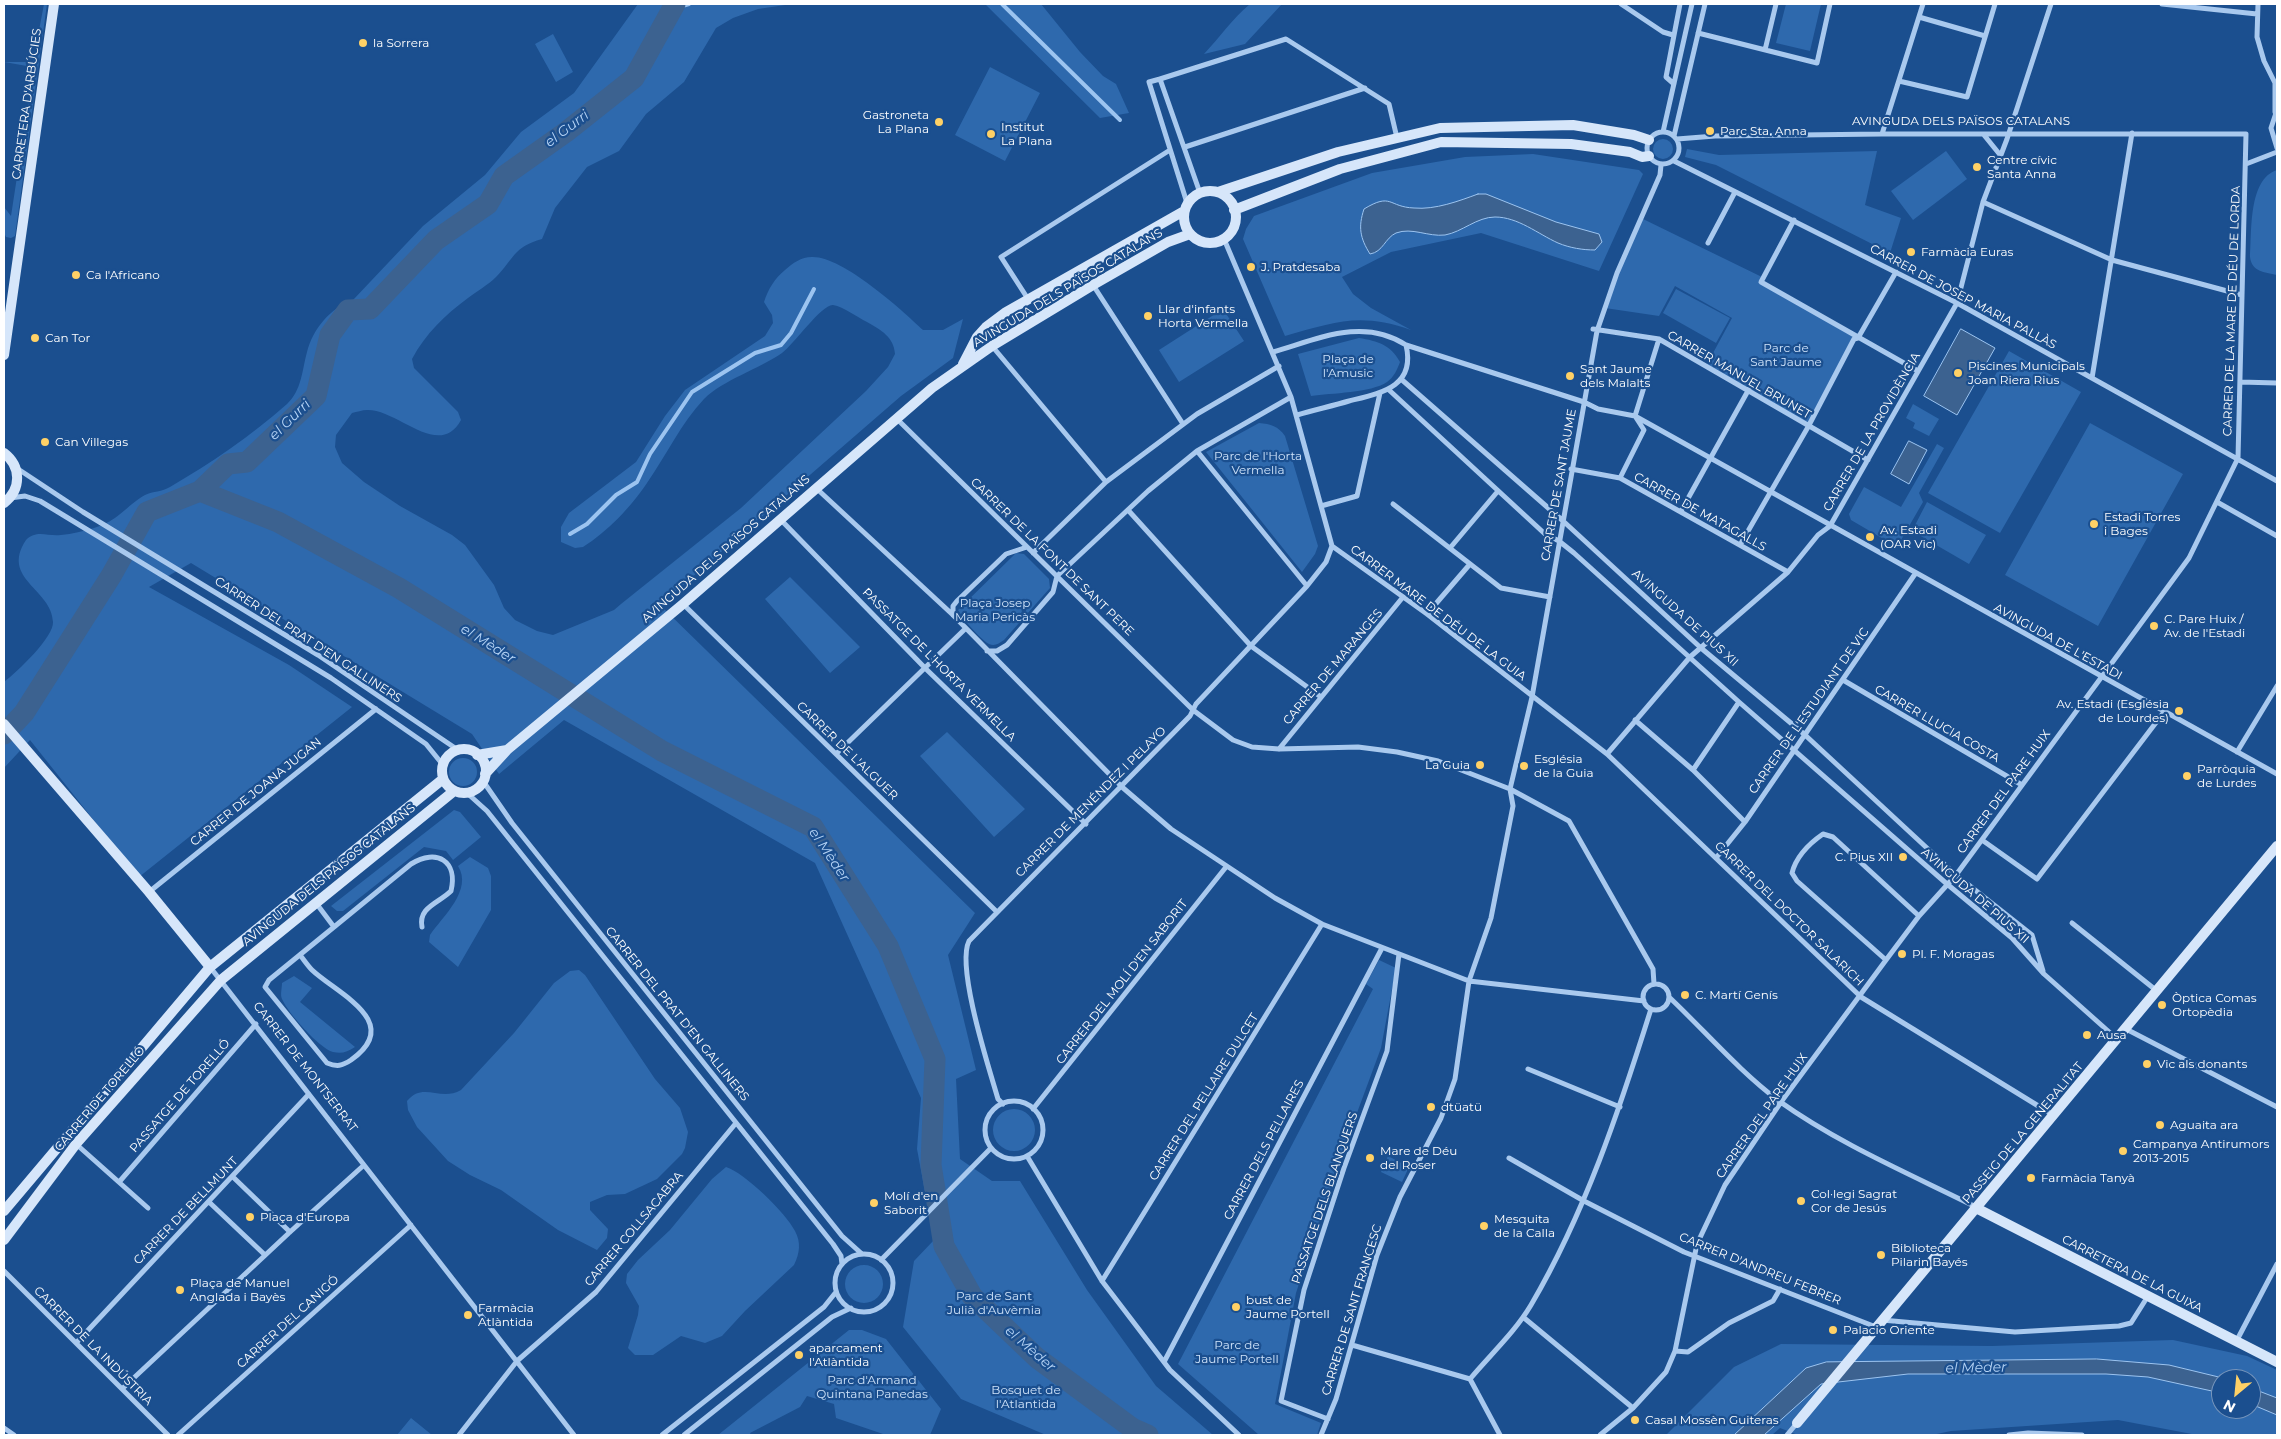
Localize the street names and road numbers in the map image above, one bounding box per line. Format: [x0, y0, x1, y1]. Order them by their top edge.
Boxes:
street label: CARRETERA D'ARBÚCIES [9, 27, 45, 181]
street label: AVINGUDA DELS PAÏSOS CATALANS [1852, 114, 2070, 128]
street label: CARRER DE LA MARE DE DÉU DE LORDA [2220, 185, 2244, 437]
street label: AVINGUDA DELS PAÏSOS CATALANS [971, 226, 1165, 350]
street label: CARRER DE JOSEP MARIA PALLÀS [1867, 242, 2059, 352]
street label: CARRER MANUEL BRUNET [1665, 328, 1813, 422]
street label: CARRER DE LA PROVIDÈNCIA [1820, 350, 1924, 514]
street label: CARRER DE SANT JAUME [1539, 408, 1579, 562]
street label: CARRER DE MATAGALLS [1631, 470, 1769, 554]
street label: AVINGUDA DELS PAÏSOS CATALANS [639, 472, 813, 626]
street label: CARRER DE LA FONT DE SANT PERE [967, 475, 1137, 639]
street label: CARRER MARE DE DÉU DE LA GUIA [1347, 542, 1529, 684]
street label: AVINGUDA DE PIUS XII [1629, 566, 1741, 670]
street label: CARRER DEL PRAT D'EN GALLINERS [212, 574, 404, 706]
street label: PASSATGE DE L'HORTA VERMELLA [859, 585, 1019, 745]
street label: AVINGUDA DE L'ESTADI [1991, 601, 2125, 683]
street label: CARRER DE MARANGES [1280, 606, 1386, 728]
street label: CARRER DE L'ESTUDIANT DE VIC [1746, 625, 1872, 797]
street label: CARRER LLUCIA COSTA [1872, 682, 2002, 766]
street label: CARRER DE L'ALGUER [793, 699, 901, 803]
street label: CARRER DE MENÉNDEZ I PELAYO [1013, 724, 1169, 880]
street label: CARRER DEL PARE HUIX [1954, 727, 2054, 857]
street label: CARRER DE JOANA JUGAN [188, 735, 324, 849]
street label: AVINGUDA DELS PAÏSOS CATALANS [240, 801, 418, 949]
street label: CARRER DEL DOCTOR SALARICH [1712, 839, 1866, 989]
street label: AVINGUDA DE PIUS XII [1918, 845, 2032, 947]
street label: CARRER DEL MOLÍ D'EN SABORIT [1053, 897, 1191, 1067]
street label: CARRER DEL PRAT D'EN GALLINERS [602, 924, 752, 1104]
street label: CARRER DE MONTSERRAT [250, 999, 360, 1135]
street label: CARRER DEL PELLAIRE DULCET [1146, 1011, 1262, 1183]
street label: PASSATGE DE TORELLÓ [127, 1036, 233, 1156]
street label: CARRER DE TORELLÓ [52, 1044, 148, 1154]
street label: CARRER DEL PARE HUIX [1713, 1051, 1811, 1181]
street label: PASSEIG DE LA GENERALITAT [1960, 1059, 2086, 1207]
street label: CARRER DELS PELLAIRES [1221, 1078, 1307, 1222]
street label: PASSATGE DELS BLANQUERS [1289, 1110, 1361, 1286]
street label: CARRER DE BELLMUNT [131, 1154, 241, 1268]
street label: CARRER COLLSACABRA [582, 1169, 686, 1289]
street label: CARRER DE SANT FRANCESC [1319, 1223, 1385, 1397]
street label: CARRER D'ANDREU FEBRER [1677, 1230, 1843, 1308]
street label: CARRETERA DE LA GUIXA [2059, 1232, 2205, 1316]
street label: CARRER DEL CANIGÓ [234, 1273, 342, 1371]
street label: CARRER DE LA INDÚSTRIA [31, 1284, 155, 1408]

